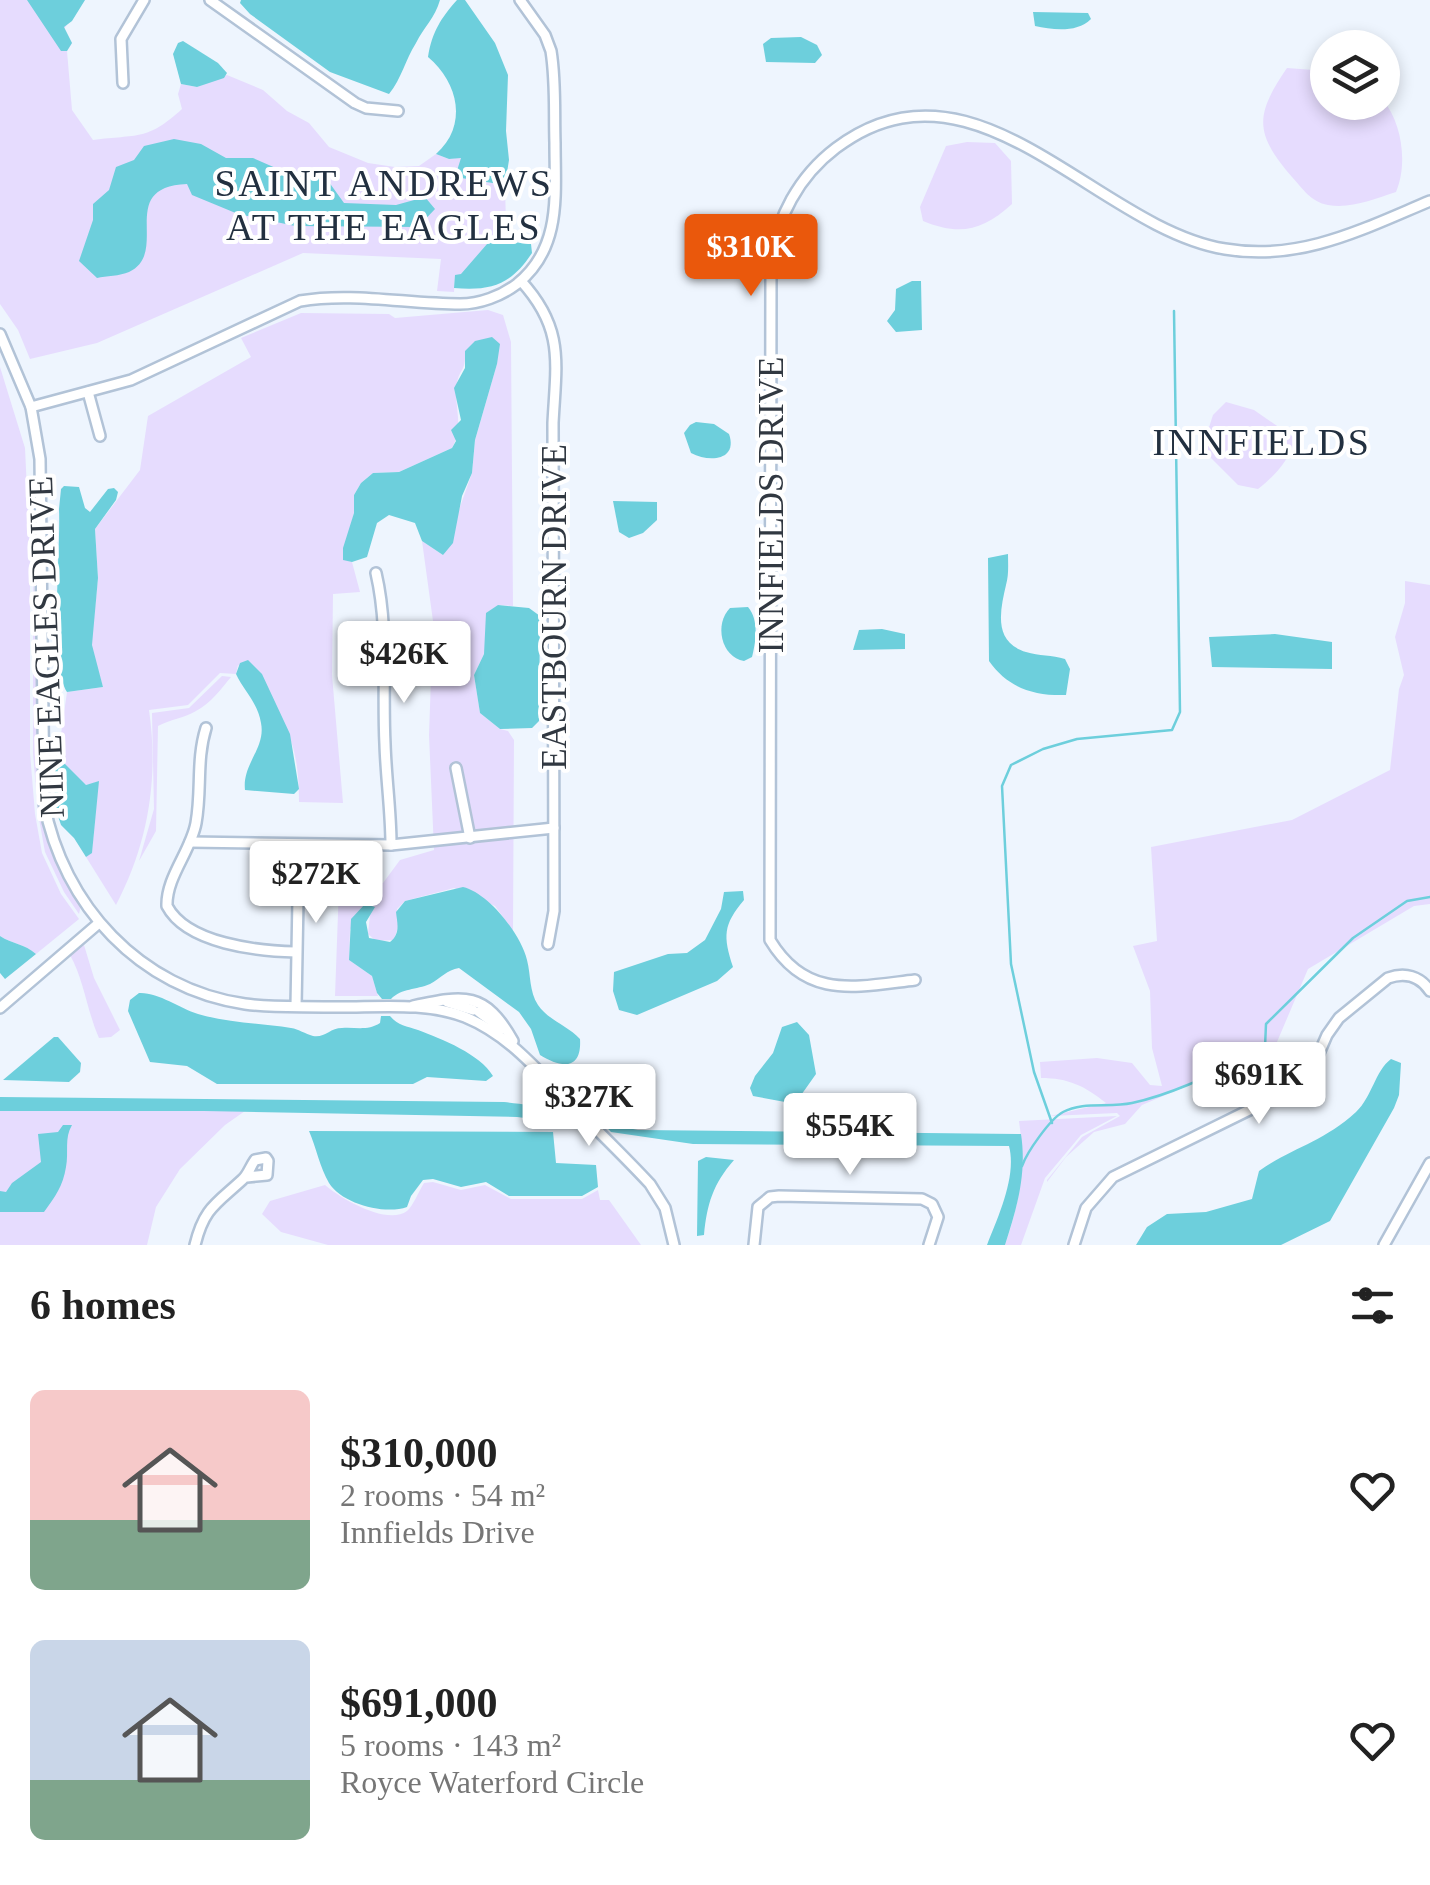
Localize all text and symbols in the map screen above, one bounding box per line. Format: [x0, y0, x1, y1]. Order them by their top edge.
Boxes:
map controls [1310, 30, 1400, 120]
button: layers [1310, 30, 1400, 120]
district label: SAINT ANDREWS AT THE EAGLES [215, 162, 554, 248]
pin: $310K [681, 214, 821, 299]
text: $310K [707, 228, 795, 264]
street label: INNFIELDS DRIVE [752, 357, 791, 653]
district label: INNFIELDS [1153, 421, 1371, 463]
street label: EASTBOURN DRIVE [535, 444, 574, 770]
street label: NINE EAGLES DRIVE [21, 475, 72, 819]
pin: $426K [334, 621, 474, 706]
text: $426K [360, 635, 448, 671]
pin: $272K [246, 841, 386, 926]
text: $272K [272, 855, 360, 891]
pin: $691K [1189, 1042, 1329, 1127]
text: $691K [1215, 1056, 1303, 1092]
pin: $327K [519, 1064, 659, 1149]
text: $327K [545, 1078, 633, 1114]
pin: $554K [780, 1093, 920, 1178]
text: $554K [806, 1107, 894, 1143]
icon: filters [1345, 1278, 1400, 1333]
text: 6 homes [30, 1282, 176, 1328]
icon: home [110, 1430, 230, 1550]
text: $310,000 [340, 1430, 498, 1476]
icon: heart [1345, 1463, 1400, 1518]
text: 2 rooms · 54 m² [340, 1477, 545, 1513]
text: Innfields Drive [340, 1514, 535, 1550]
icon: home [110, 1680, 230, 1800]
text: $691,000 [340, 1680, 498, 1726]
icon: heart [1345, 1713, 1400, 1768]
text: 5 rooms · 143 m² [340, 1727, 561, 1763]
text: Royce Waterford Circle [340, 1764, 644, 1800]

